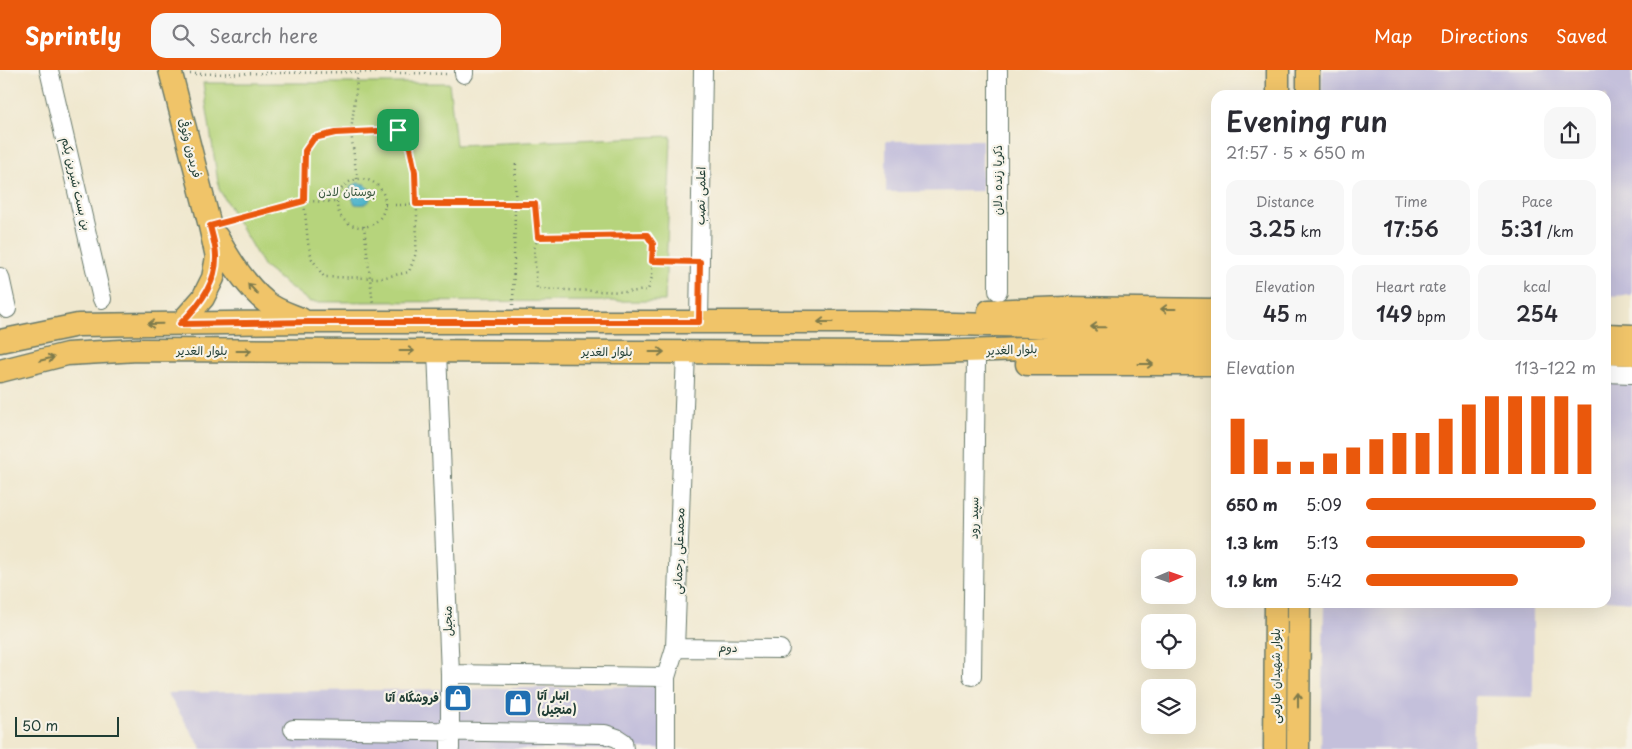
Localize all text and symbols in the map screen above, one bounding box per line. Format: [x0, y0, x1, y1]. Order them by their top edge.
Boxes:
search box [151, 13, 501, 58]
text: Sprintly [25, 17, 121, 53]
icon: search [169, 21, 197, 49]
text: Search here [209, 21, 318, 49]
text: Map [1374, 22, 1412, 49]
text: Directions [1440, 22, 1528, 49]
text: Saved [1556, 22, 1607, 49]
text: Evening run [1226, 99, 1388, 142]
button: share [1544, 107, 1596, 159]
pin [377, 109, 419, 151]
street label: فریدون وثوقی [175, 116, 207, 180]
icon: arrive [384, 116, 412, 144]
street label: بن بست شیرین یکم [57, 135, 96, 232]
text: 21:57 · 5 × 650 m [1226, 140, 1365, 164]
street label: ذکریا زنده دلان [988, 145, 1006, 215]
street label: اعلمی نصب [690, 167, 710, 225]
park label: بوستان لادن [318, 182, 376, 200]
text: Distance [1256, 191, 1314, 212]
text: Time [1394, 191, 1428, 212]
text: Pace [1521, 191, 1553, 212]
text: 3.25 [1249, 212, 1296, 244]
text: 17:56 [1383, 212, 1439, 244]
text: 5:31 [1500, 212, 1542, 244]
text: km [1296, 221, 1321, 242]
text: /km [1542, 221, 1574, 242]
text: Elevation [1255, 276, 1315, 297]
text: Heart rate [1376, 276, 1446, 297]
text: kcal [1523, 276, 1551, 297]
one-way arrow [247, 283, 259, 295]
text: 45 [1263, 297, 1290, 329]
text: 149 [1376, 297, 1412, 329]
text: 254 [1516, 297, 1558, 329]
one-way arrow [1160, 304, 1176, 314]
text: m [1290, 306, 1307, 327]
text: bpm [1412, 306, 1446, 327]
one-way arrow [817, 317, 834, 327]
one-way arrow [148, 319, 164, 329]
one-way arrow [1090, 323, 1106, 332]
street label: بلوار الغدیر [985, 339, 1038, 359]
street label: بلوار الغدیر [176, 341, 227, 359]
street label: بلوار الغدیر [581, 342, 632, 360]
one-way arrow [236, 346, 252, 356]
one-way arrow [398, 346, 414, 356]
one-way arrow [648, 347, 664, 357]
one-way arrow [39, 353, 55, 363]
text: Elevation [1226, 355, 1295, 379]
text: 113–122 m [1515, 355, 1596, 379]
one-way arrow [1138, 359, 1154, 369]
text: 650 m [1226, 492, 1278, 516]
text: 5:09 [1306, 492, 1342, 516]
street label: سپید رود [964, 497, 982, 539]
street label: محمدعلی رحمانی [667, 507, 689, 595]
text: 1.3 km [1226, 530, 1278, 554]
text: 5:13 [1306, 530, 1339, 554]
north arrow [1141, 549, 1196, 604]
map controls [1141, 549, 1196, 734]
text: 1.9 km [1226, 568, 1278, 592]
text: 5:42 [1306, 568, 1342, 592]
street label: منجیل [437, 605, 457, 637]
button: locate [1141, 614, 1196, 669]
street label: بلوار شهیدان طارمی [1266, 628, 1284, 724]
street label: دوم [718, 638, 738, 657]
button: layers [1141, 679, 1196, 734]
shop icon: فروشگاه آتا [443, 683, 473, 713]
place label: انبار آتا (منجیل) [537, 686, 577, 718]
place label: فروشگاه آتا [385, 688, 439, 706]
shop icon: انبار آتا (منجیل) [503, 688, 533, 718]
one-way arrow [1293, 693, 1303, 709]
scale bar [15, 714, 119, 737]
text: 50 m [22, 715, 58, 736]

